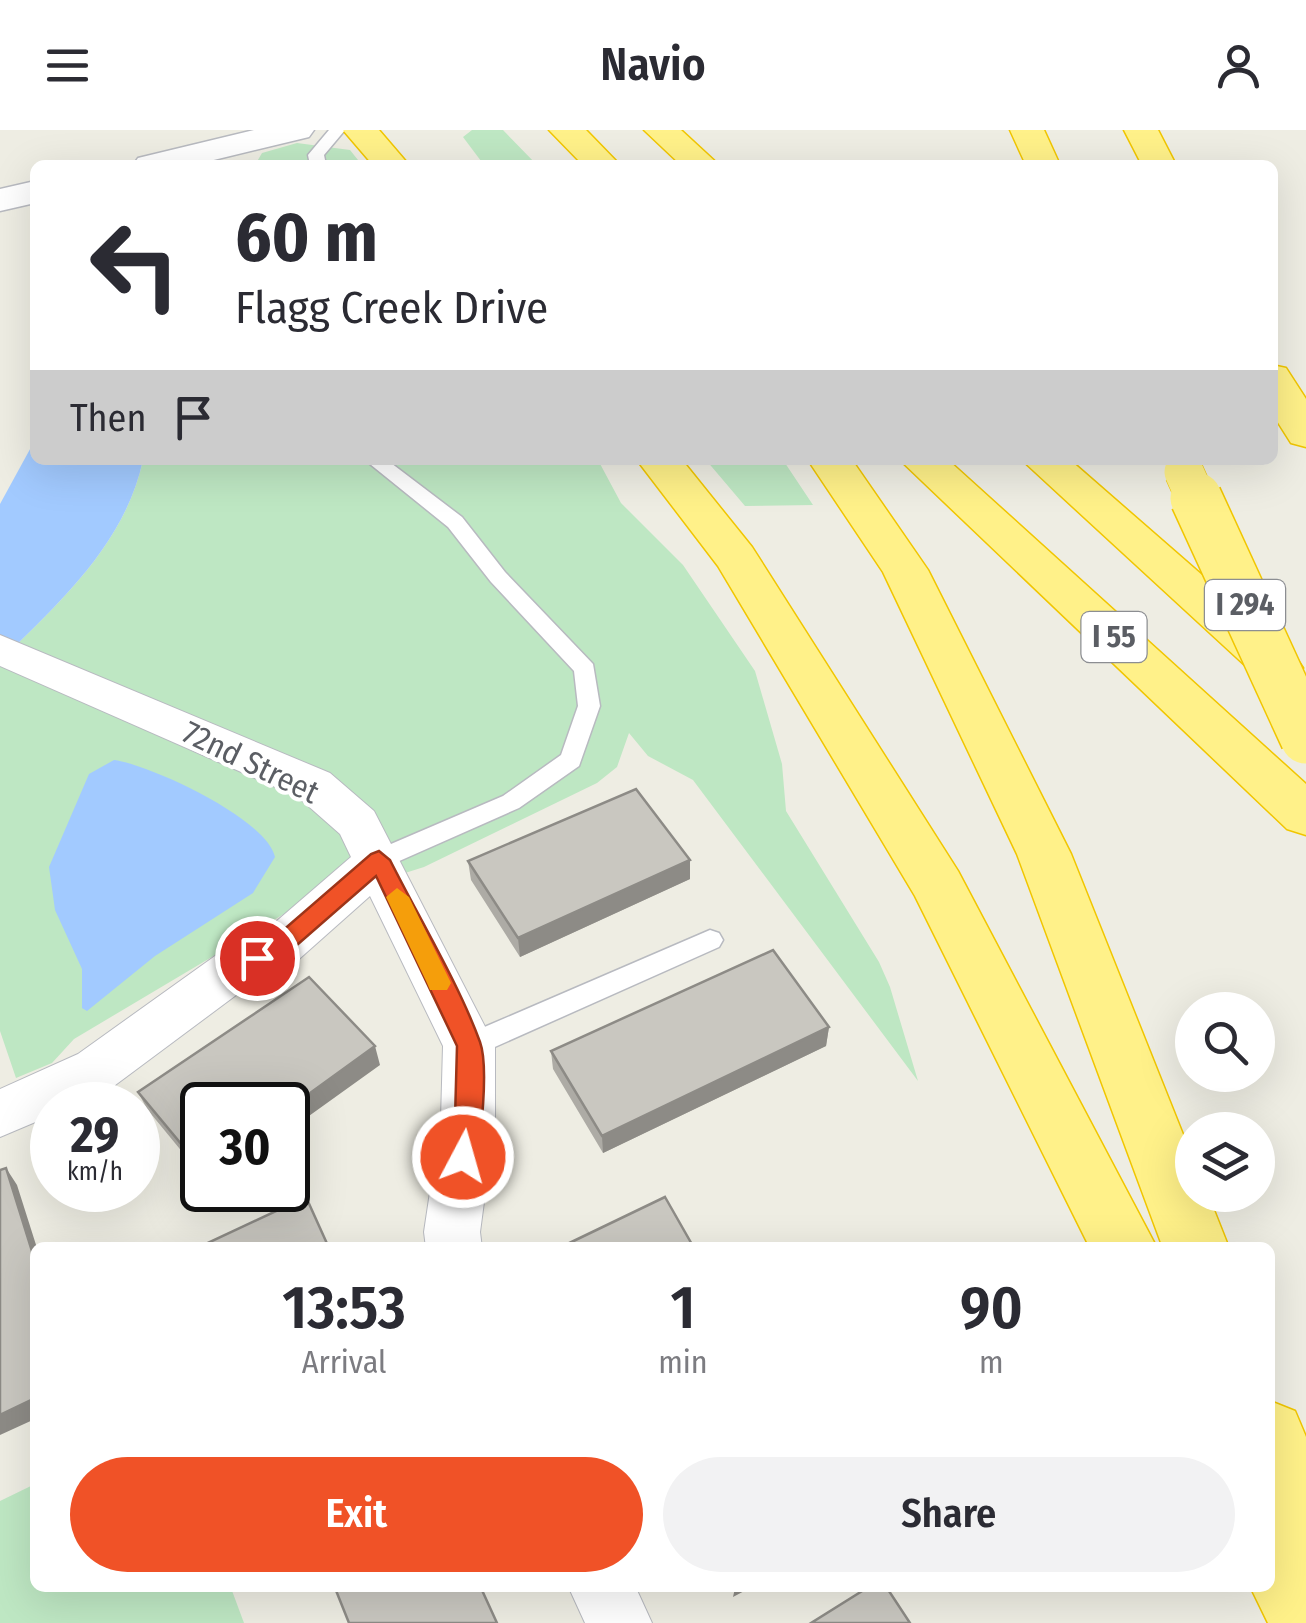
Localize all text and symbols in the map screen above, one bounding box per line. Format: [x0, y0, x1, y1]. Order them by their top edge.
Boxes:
icon: menu [40, 38, 95, 93]
text: Navio [600, 38, 706, 92]
icon: person [1211, 38, 1266, 93]
text: 60 m [235, 196, 378, 280]
icon: left [70, 200, 200, 330]
text: Flagg Creek Drive [235, 281, 548, 335]
icon: arrive [166, 390, 221, 445]
text: Then [70, 395, 146, 441]
road number: I 294 [1205, 580, 1285, 630]
road number: I 55 [1082, 612, 1146, 662]
street label: 72nd Street [177, 713, 326, 812]
pin [215, 916, 300, 1001]
icon: arrive [230, 931, 285, 986]
map controls [1175, 992, 1275, 1212]
button: search [1175, 992, 1275, 1092]
speed limit sign: 30 [180, 1082, 310, 1212]
text: 29 [71, 1105, 119, 1165]
position arrow [411, 1105, 515, 1209]
button: layers [1175, 1112, 1275, 1212]
text: km/h [67, 1157, 123, 1187]
text: 13:53 [282, 1272, 406, 1344]
text: 1 [670, 1272, 695, 1344]
text: 90 [960, 1272, 1023, 1344]
text: Arrival [302, 1343, 386, 1381]
text: min [658, 1343, 708, 1381]
text: m [979, 1343, 1004, 1381]
button: Exit [70, 1457, 643, 1572]
button: Share [663, 1457, 1235, 1572]

